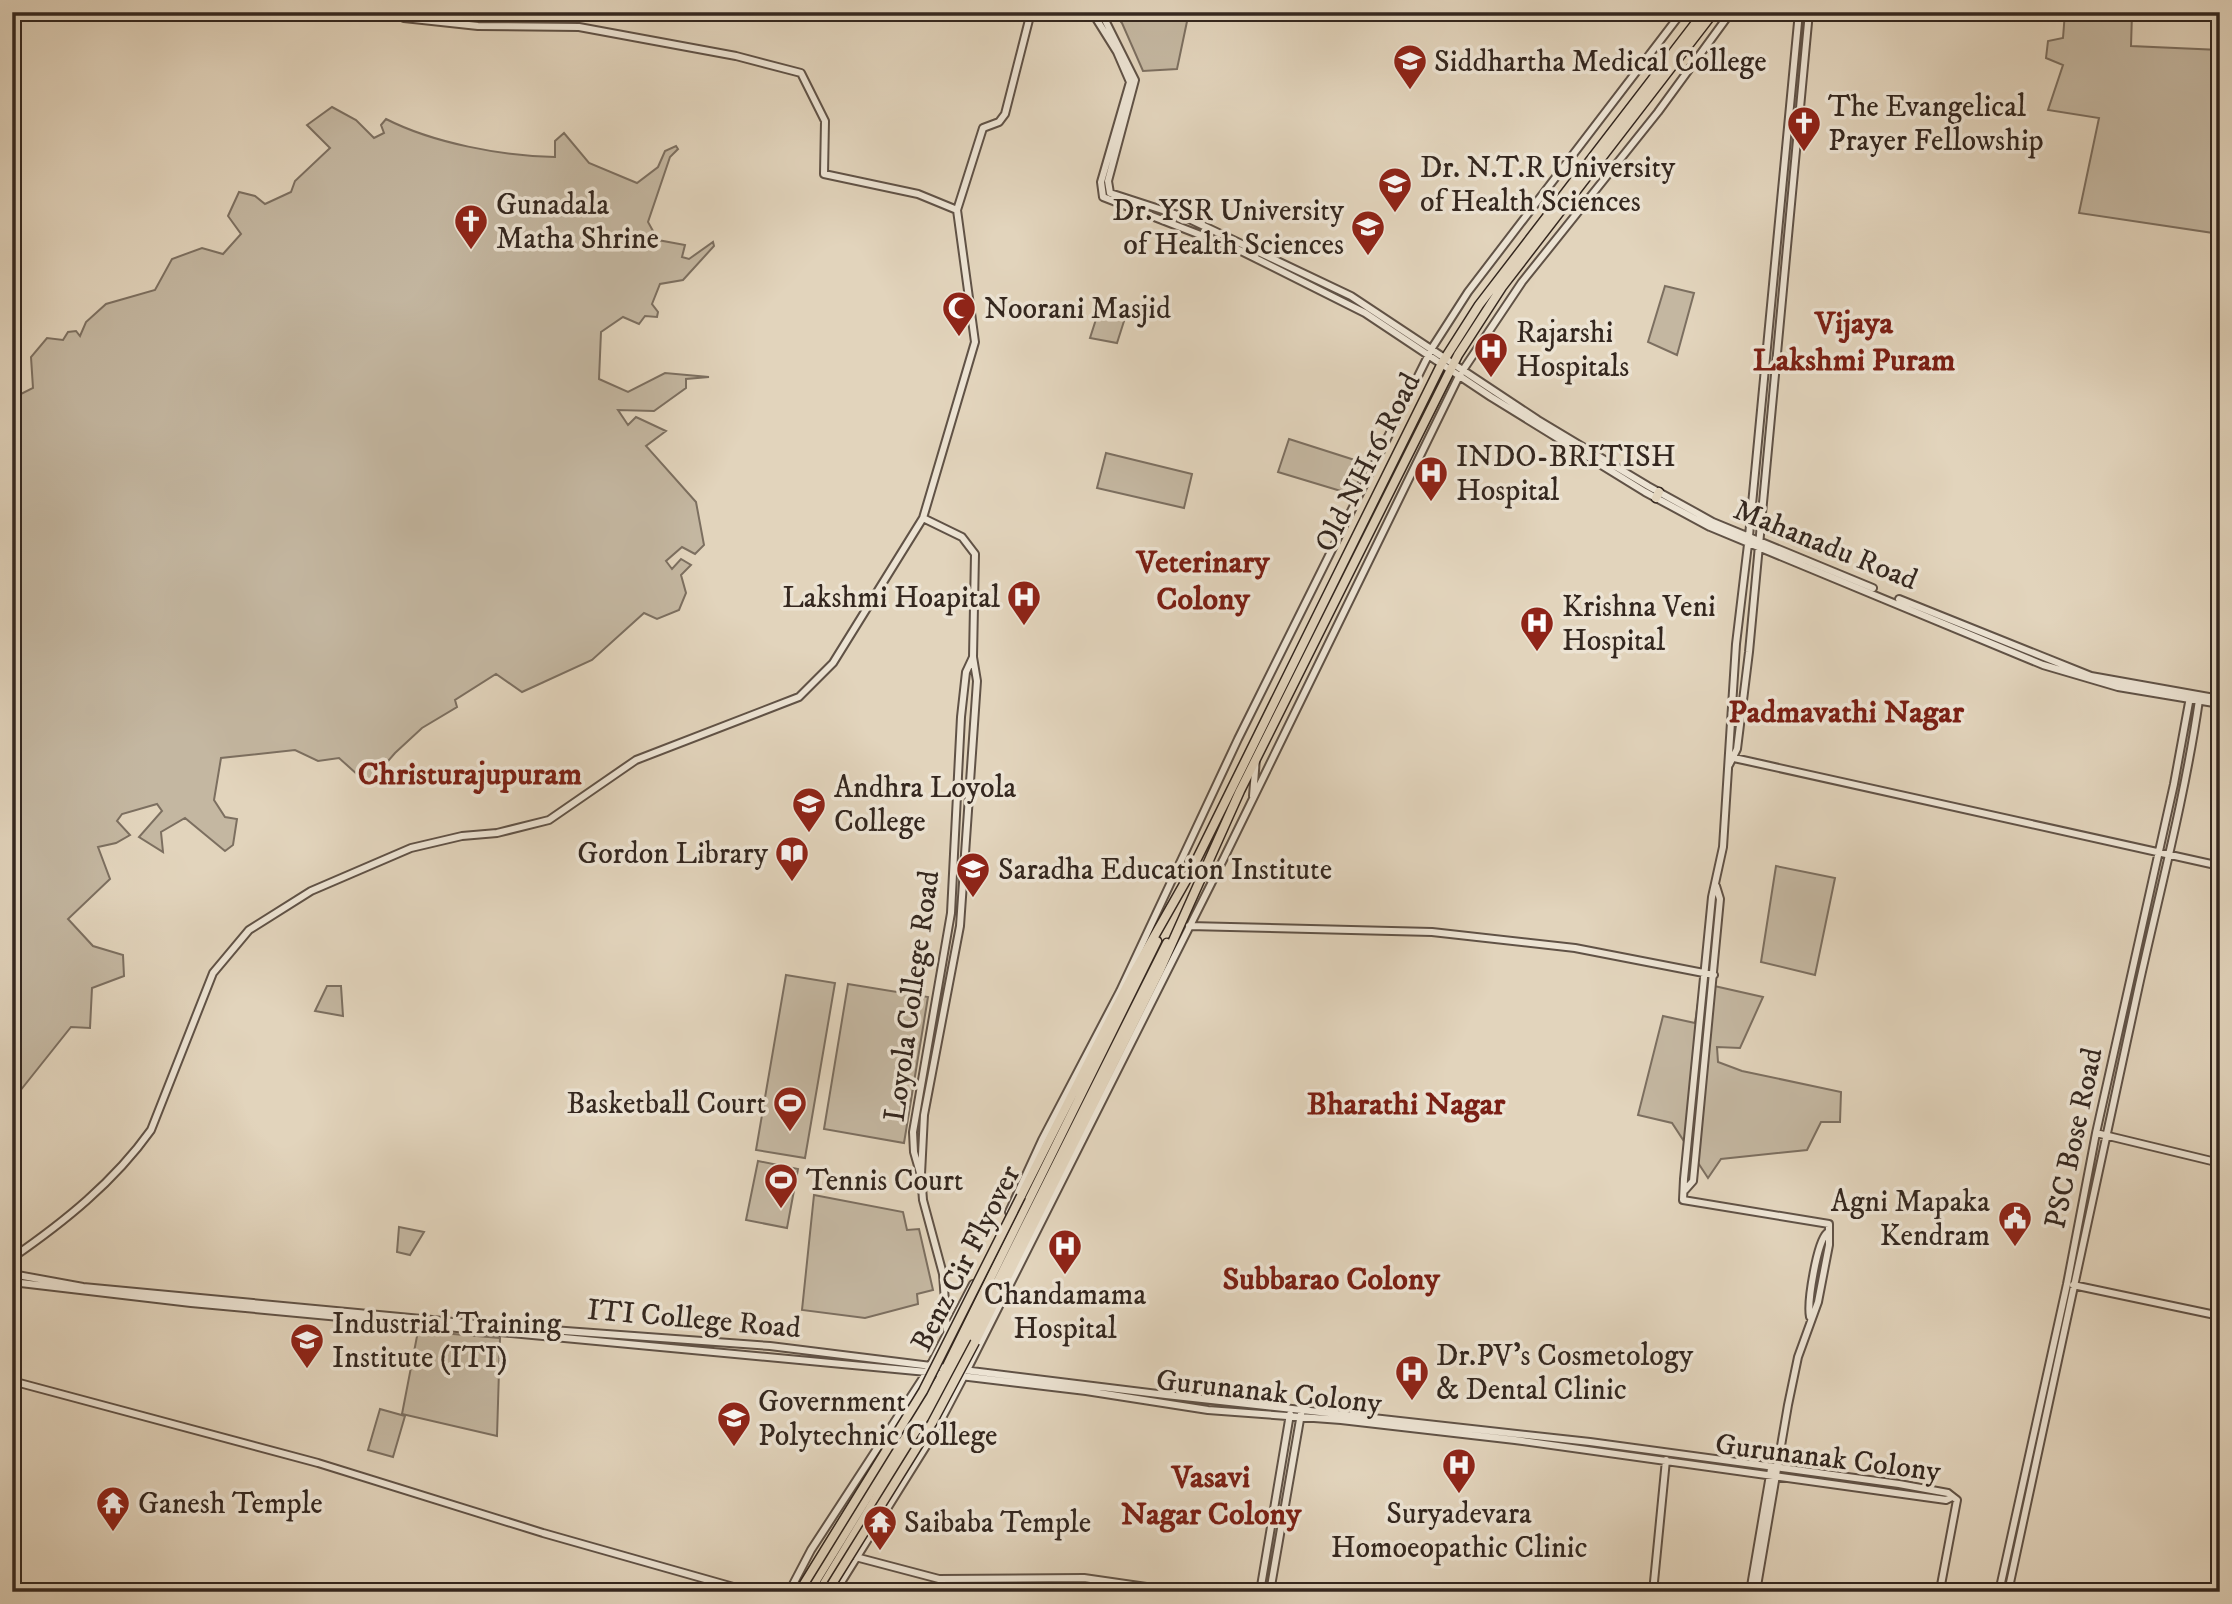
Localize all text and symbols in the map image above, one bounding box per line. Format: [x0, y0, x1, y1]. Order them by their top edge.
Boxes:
school or university icon: Siddhartha Medical College [1391, 42, 1429, 91]
place label: Siddhartha Medical College [1434, 44, 1767, 81]
place label: The Evangelical Prayer Fellowship [1828, 89, 2044, 160]
church icon: The Evangelical Prayer Fellowship [1785, 104, 1823, 153]
place label: Dr. N.T.R University of Health Sciences [1420, 150, 1676, 221]
school or university icon: Dr. N.T.R University of Health Sciences [1376, 165, 1414, 214]
place label: Gunadala Matha Shrine [496, 187, 659, 258]
place label: Dr. YSR University of Health Sciences [1112, 193, 1345, 264]
church icon: Gunadala Matha Shrine [452, 202, 490, 251]
school or university icon: Dr. YSR University of Health Sciences [1349, 208, 1387, 257]
mosque icon: Noorani Masjid [940, 289, 978, 338]
place label: Noorani Masjid [984, 291, 1171, 328]
district label: Vijaya Lakshmi Puram [1753, 304, 1955, 381]
place label: Rajarshi Hospitals [1516, 315, 1629, 386]
hospital icon: Rajarshi Hospitals [1472, 330, 1510, 379]
street label: Old NH16 Road [1307, 367, 1429, 559]
place label: INDO-BRITISH Hospital [1456, 439, 1676, 510]
hospital icon: INDO-BRITISH Hospital [1412, 454, 1450, 503]
street label: Mahanadu Road [1728, 492, 1923, 599]
district label: Veterinary Colony [1135, 543, 1270, 620]
hospital icon: Lakshmi Hoapital [1005, 578, 1043, 627]
place label: Lakshmi Hoapital [782, 580, 1000, 617]
place label: Krishna Veni Hospital [1562, 589, 1716, 660]
hospital icon: Krishna Veni Hospital [1518, 604, 1556, 653]
district label: Padmavathi Nagar [1728, 693, 1965, 733]
district label: Christurajupuram [358, 755, 582, 795]
place label: Andhra Loyola College [834, 770, 1017, 841]
school or university icon: Andhra Loyola College [790, 785, 828, 834]
library icon: Gordon Library [773, 834, 811, 883]
place label: Gordon Library [577, 836, 769, 873]
school or university icon: Saradha Education Institute [954, 850, 992, 899]
place label: Saradha Education Institute [998, 852, 1332, 889]
street label: Loyola College Road [877, 868, 948, 1124]
street label: PSC Bose Road [2037, 1044, 2112, 1232]
sports icon: Basketball Court [771, 1084, 809, 1133]
district label: Bharathi Nagar [1307, 1085, 1506, 1125]
place label: Basketball Court [567, 1086, 766, 1123]
street label: Benz Cir Flyover [904, 1159, 1029, 1358]
sports icon: Tennis Court [762, 1161, 800, 1210]
place label: Tennis Court [806, 1163, 963, 1200]
place label: Agni Mapaka Kendram [1831, 1184, 1990, 1255]
public building icon: Agni Mapaka Kendram [1996, 1199, 2034, 1248]
hospital icon: Chandamama Hospital [1046, 1227, 1084, 1276]
district label: Subbarao Colony [1222, 1260, 1440, 1300]
place label: Chandamama Hospital [984, 1277, 1146, 1348]
street label: ITI College Road [586, 1292, 802, 1347]
place label: Industrial Training Institute (ITI) [332, 1306, 561, 1377]
school or university icon: Industrial Training Institute (ITI) [288, 1321, 326, 1370]
place label: Dr.PV's Cosmetology & Dental Clinic [1436, 1338, 1694, 1409]
hospital icon: Dr.PV's Cosmetology & Dental Clinic [1393, 1353, 1431, 1402]
street label: Gurunanak Colony [1154, 1362, 1384, 1423]
place label: Government Polytechnic College [758, 1384, 997, 1455]
school or university icon: Government Polytechnic College [715, 1399, 753, 1448]
street label: Gurunanak Colony [1713, 1426, 1943, 1491]
hospital icon: Suryadevara Homoeopathic Clinic [1440, 1446, 1478, 1495]
district label: Vasavi Nagar Colony [1121, 1458, 1302, 1535]
temple icon: Ganesh Temple [94, 1484, 132, 1533]
place label: Ganesh Temple [138, 1486, 323, 1523]
place label: Suryadevara Homoeopathic Clinic [1331, 1496, 1587, 1567]
temple icon: Saibaba Temple [861, 1503, 899, 1552]
place label: Saibaba Temple [904, 1505, 1091, 1542]

